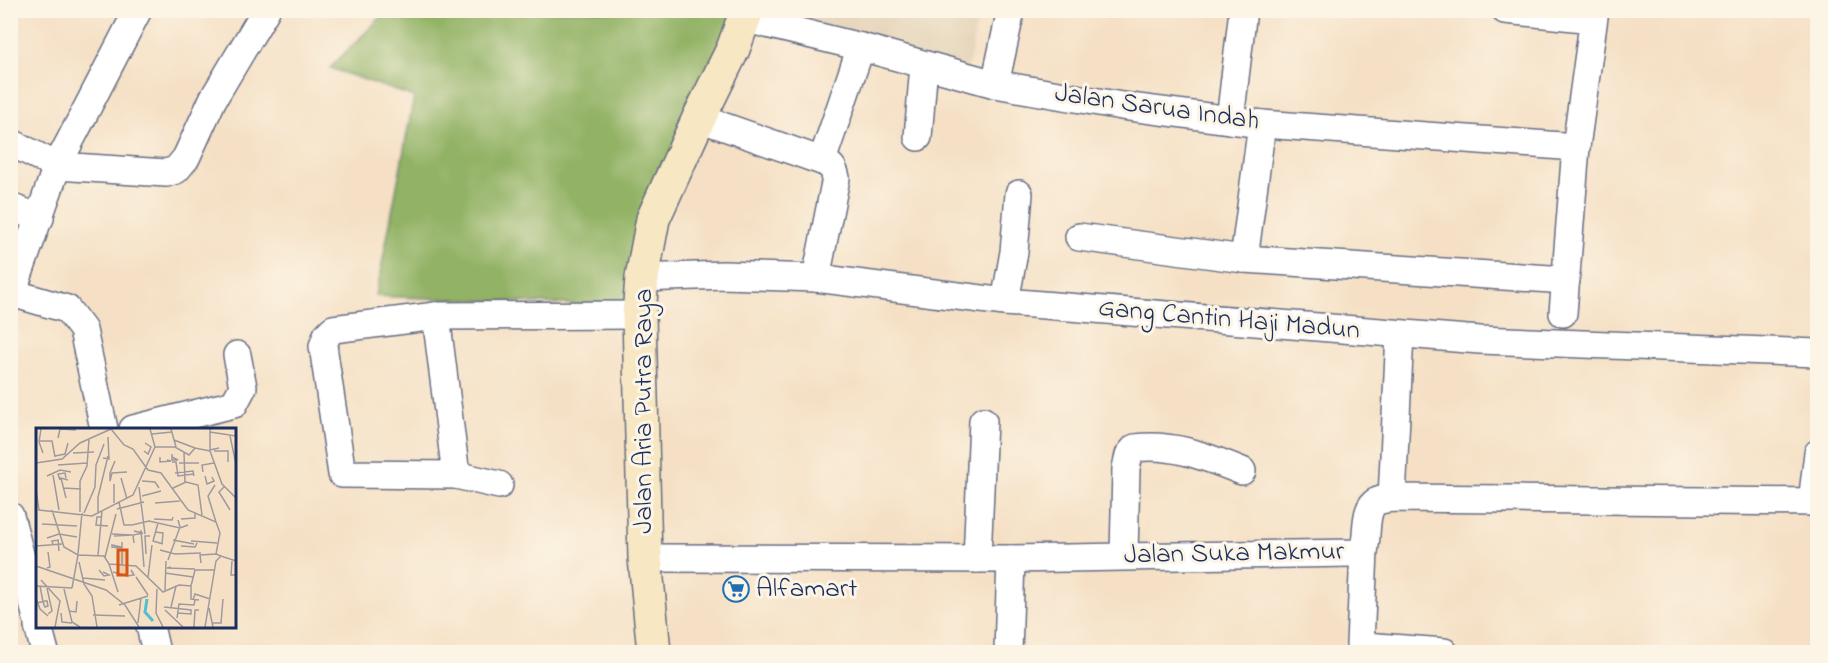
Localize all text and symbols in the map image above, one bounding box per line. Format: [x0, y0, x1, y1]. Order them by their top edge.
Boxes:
street label: Jalan Sarua Indah [1052, 74, 1262, 142]
street label: Jalan Aria Putra Raya [625, 288, 664, 534]
street label: Gang Cantin Haji Madun [1097, 289, 1361, 351]
inset map [36, 428, 236, 627]
street label: Jalan Suka Makmur [1124, 533, 1345, 575]
place label: Alfamart [756, 570, 857, 609]
supermarket icon: Alfamart [721, 574, 751, 604]

